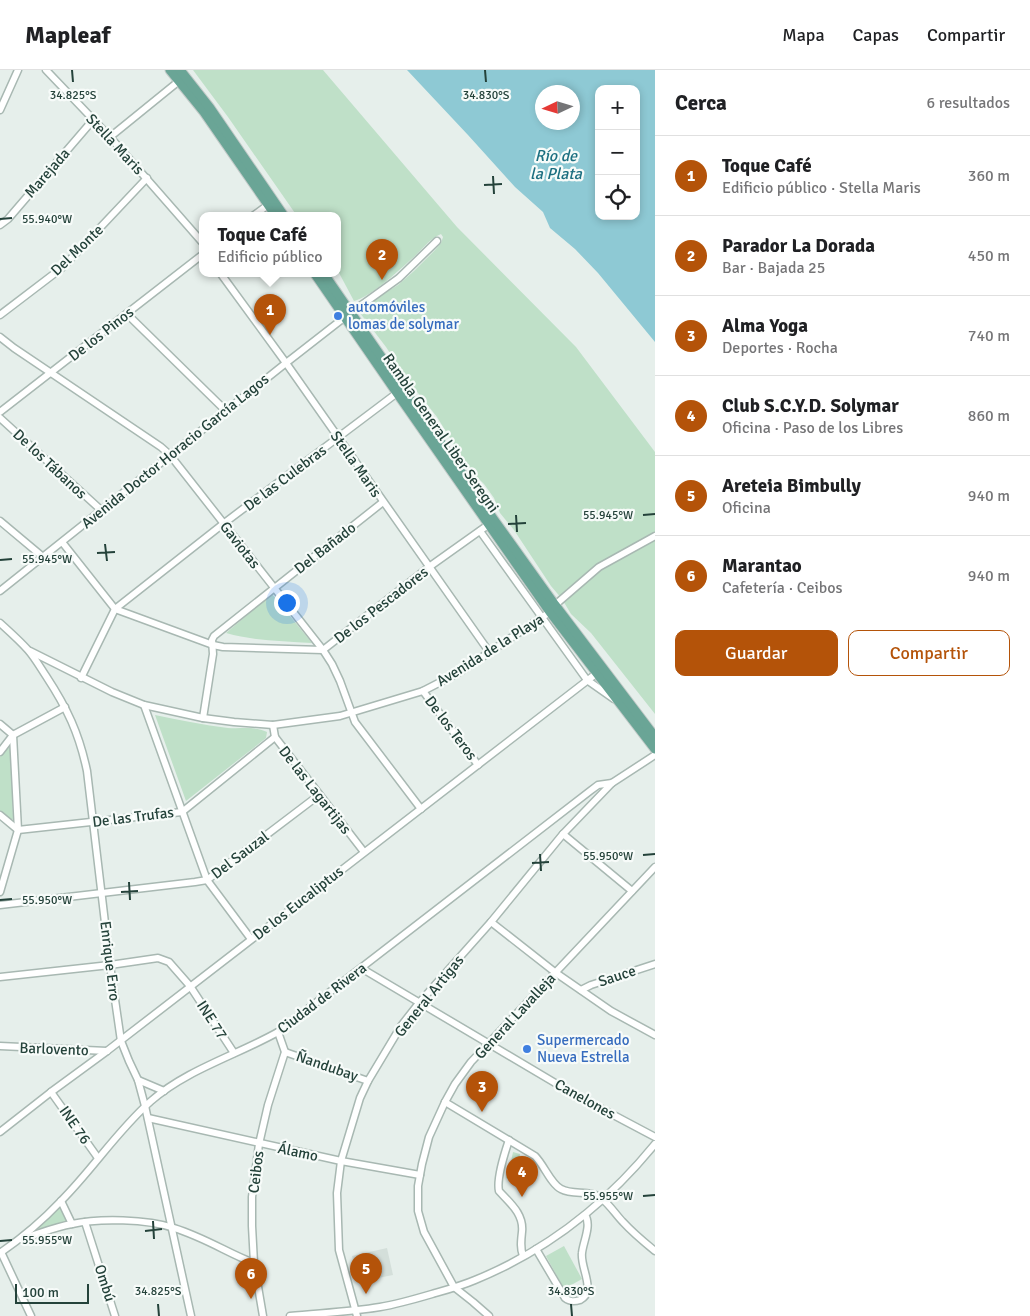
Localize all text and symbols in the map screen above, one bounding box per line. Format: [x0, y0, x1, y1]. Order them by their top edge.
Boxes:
text: Mapleaf [25, 20, 110, 50]
text: Mapa [782, 24, 825, 46]
text: Capas [853, 24, 899, 46]
text: Compartir [927, 24, 1005, 46]
north arrow [535, 85, 580, 130]
map controls [595, 85, 640, 220]
button: + [595, 85, 640, 130]
text: 34.825°S [50, 88, 97, 103]
text: 34.830°S [463, 88, 510, 103]
text: Cerca [675, 90, 727, 116]
text: 6 resultados [927, 93, 1010, 113]
street label: Stella Maris [82, 110, 148, 178]
button: − [595, 130, 640, 175]
street label: Marejada [21, 145, 73, 201]
water label: Río de la Plata [530, 146, 583, 184]
text: Toque Café [722, 154, 812, 178]
text: 1 [687, 166, 695, 186]
text: 360 m [968, 166, 1010, 186]
button: locate [595, 175, 640, 220]
text: Edificio público · Stella Maris [722, 178, 921, 198]
text: 55.940°W [22, 212, 72, 227]
popup [199, 212, 341, 277]
street label: Del Monte [47, 221, 107, 279]
text: Toque Café [217, 223, 307, 247]
text: Parador La Dorada [722, 234, 875, 258]
pin: 2 [366, 239, 398, 280]
text: 2 [687, 246, 695, 266]
text: 450 m [968, 246, 1010, 266]
text: Edificio público [217, 247, 323, 267]
text: Bar · Bajada 25 [722, 258, 825, 278]
pin: 1 [254, 294, 286, 335]
place label: automóviles lomas de solymar [348, 298, 459, 333]
street label: De los Pinos [65, 303, 137, 365]
marker: automóviles lomas de solymar [332, 310, 344, 322]
text: Alma Yoga [722, 314, 808, 338]
text: 3 [687, 326, 695, 346]
text: 740 m [968, 326, 1010, 346]
text: Deportes · Rocha [722, 338, 838, 358]
street label: Rambla General Liber Seregni [379, 350, 503, 516]
street label: Avenida Doctor Horacio García Lagos [78, 369, 273, 532]
text: Club S.C.Y.D. Solymar [722, 394, 899, 418]
text: 4 [687, 406, 695, 426]
text: 860 m [968, 406, 1010, 426]
text: Oficina · Paso de los Libres [722, 418, 903, 438]
street label: De los Tábanos [9, 425, 91, 503]
street label: Stella Maris [327, 427, 386, 501]
street label: De las Culebras [240, 441, 330, 515]
text: Areteia Bimbully [722, 474, 861, 498]
text: 5 [687, 486, 695, 506]
text: 940 m [968, 486, 1010, 506]
text: Oficina [722, 498, 771, 518]
text: 55.945°W [583, 508, 633, 523]
street label: Gaviotas [216, 518, 264, 572]
street label: Del Bañado [291, 518, 359, 578]
text: 55.945°W [22, 552, 72, 567]
text: Marantao [722, 554, 802, 578]
street label: De los Pescadores [330, 562, 432, 647]
text: 6 [687, 566, 695, 586]
text: 940 m [968, 566, 1010, 586]
text: Cafetería · Ceibos [722, 578, 843, 598]
your location [274, 590, 300, 616]
street label: Avenida de la Playa [433, 610, 547, 690]
button: Guardar [675, 630, 838, 676]
button: Compartir [848, 630, 1010, 676]
street label: De los Teros [421, 692, 481, 764]
street label: De las Lagartijas [275, 742, 355, 838]
street label: De las Trufas [91, 803, 175, 831]
street label: Del Sauzal [208, 827, 272, 883]
text: 55.950°W [583, 849, 633, 864]
street label: De los Eucaliptus [249, 862, 347, 944]
text: 55.950°W [22, 893, 72, 908]
street label: Enrique Erro [96, 920, 124, 1002]
street label: General Artigas [391, 951, 468, 1041]
street label: Ciudad de Rivera [274, 959, 370, 1037]
street label: Sauce [596, 961, 638, 991]
street label: General Lavalleja [471, 969, 559, 1063]
street label: INE 77 [193, 997, 231, 1043]
place label: Supermercado Nueva Estrella [537, 1031, 630, 1066]
street label: Barlovento [19, 1039, 89, 1059]
marker: Supermercado Nueva Estrella [521, 1043, 533, 1055]
street label: Ñandubay [294, 1046, 361, 1085]
pin: 3 [466, 1071, 498, 1112]
street label: Canelones [552, 1075, 619, 1123]
street label: INE 76 [55, 1102, 95, 1148]
street label: Álamo [276, 1138, 320, 1165]
street label: Ceibos [244, 1149, 268, 1194]
pin: 4 [506, 1156, 538, 1197]
text: 55.955°W [583, 1189, 633, 1204]
text: 55.955°W [22, 1233, 72, 1248]
pin: 5 [350, 1253, 382, 1294]
pin: 6 [235, 1258, 267, 1299]
street label: Ombú [91, 1262, 119, 1304]
scale bar [15, 1281, 89, 1304]
text: 100 m [22, 1284, 59, 1301]
text: 34.825°S [135, 1284, 182, 1299]
text: 34.830°S [548, 1284, 595, 1299]

